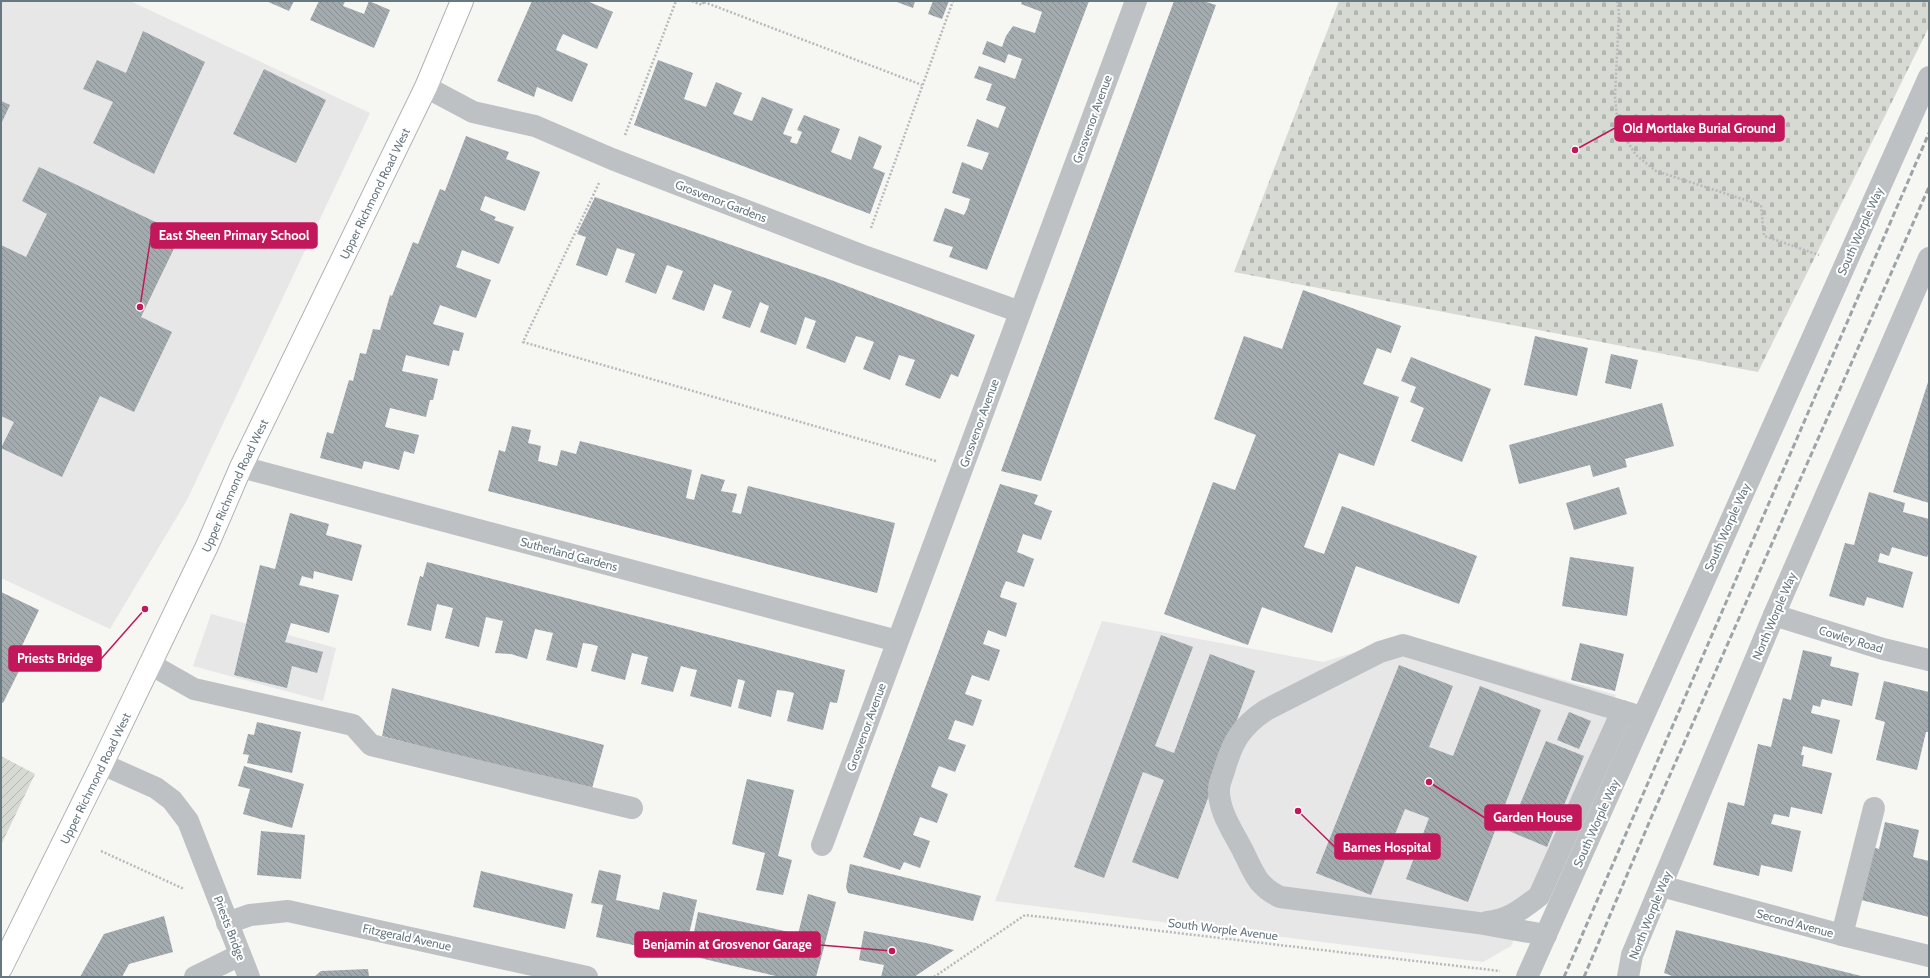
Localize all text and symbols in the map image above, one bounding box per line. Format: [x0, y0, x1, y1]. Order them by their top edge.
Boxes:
street label: Grosvenor Avenue [1069, 73, 1115, 165]
callout: Old Mortlake Burial Ground [1615, 116, 1784, 141]
text: Old Mortlake Burial Ground [1622, 120, 1776, 136]
street label: Upper Richmond Road West [336, 125, 413, 261]
street label: Grosvenor Gardens [673, 177, 769, 225]
street label: South Worple Way [1834, 184, 1886, 278]
callout: East Sheen Primary School [151, 223, 317, 248]
text: East Sheen Primary School [159, 227, 310, 243]
street label: Grosvenor Avenue [956, 377, 1002, 469]
street label: Upper Richmond Road West [198, 416, 271, 554]
street label: South Worple Way [1701, 480, 1753, 574]
street label: Sutherland Gardens [519, 534, 619, 574]
street label: North Worple Way [1749, 570, 1799, 662]
street label: Cowley Road [1817, 622, 1885, 656]
callout: Priests Bridge [9, 646, 101, 671]
text: Priests Bridge [17, 650, 93, 666]
street label: Grosvenor Avenue [843, 681, 889, 773]
street label: Upper Richmond Road West [56, 710, 133, 846]
street label: South Worple Way [1570, 776, 1622, 870]
callout: Garden House [1485, 805, 1581, 830]
text: Garden House [1493, 809, 1573, 825]
callout: Barnes Hospital [1335, 834, 1440, 859]
text: Barnes Hospital [1343, 839, 1432, 855]
street label: North Worple Way [1625, 869, 1675, 961]
street label: Priests Bridge [211, 894, 249, 962]
street label: Second Avenue [1755, 905, 1835, 941]
street label: South Worple Avenue [1167, 915, 1279, 943]
street label: Fitzgerald Avenue [361, 920, 453, 954]
callout: Benjamin at Grosvenor Garage [635, 932, 820, 957]
text: Benjamin at Grosvenor Garage [642, 936, 812, 952]

